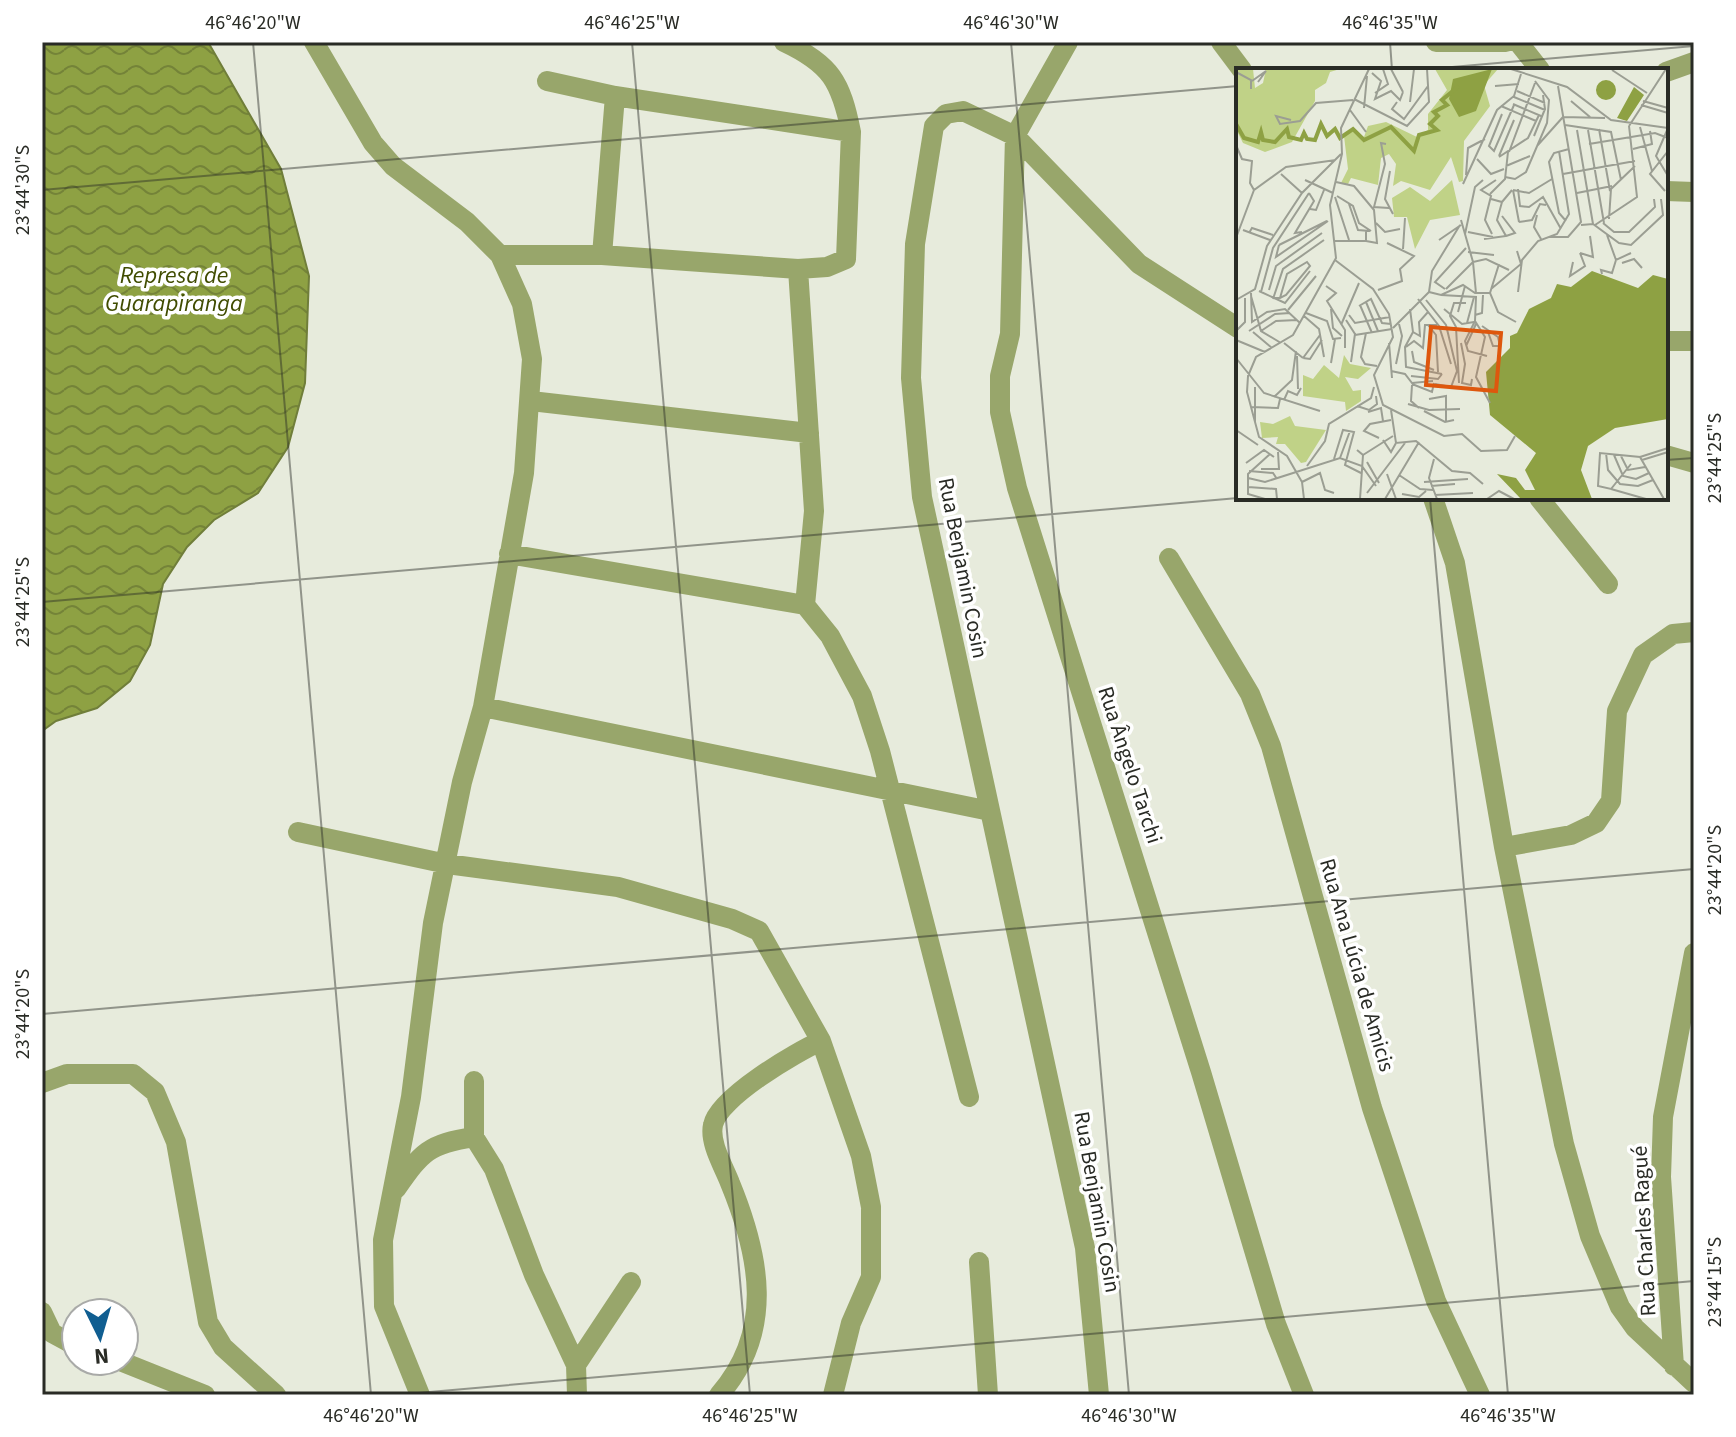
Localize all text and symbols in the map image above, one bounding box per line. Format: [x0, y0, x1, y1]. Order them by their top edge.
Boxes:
text: 46°46'20"W [205, 9, 301, 37]
text: 46°46'25"W [584, 9, 680, 37]
text: 46°46'30"W [963, 9, 1059, 37]
text: 46°46'35"W [1342, 9, 1438, 37]
inset map [1236, 68, 1668, 500]
text: 23°44'30"S [9, 145, 37, 235]
water label: Represa de Guarapiranga [105, 258, 243, 321]
text: 23°44'25"S [1701, 413, 1729, 503]
street label: Rua Benjamin Cosin [930, 475, 996, 661]
text: 23°44'25"S [9, 557, 37, 647]
street label: Rua Ângelo Tarchi [1089, 682, 1171, 848]
text: 23°44'20"S [1701, 825, 1729, 915]
street label: Rua Ana Lúcia de Amicis [1311, 855, 1403, 1075]
text: 23°44'20"S [9, 969, 37, 1059]
street label: Rua Benjamin Cosin [1065, 1109, 1129, 1295]
street label: Rua Charles Ragué [1624, 1145, 1664, 1317]
text: 23°44'15"S [1701, 1237, 1729, 1327]
north arrow [60, 1297, 140, 1377]
text: N [93, 1339, 110, 1373]
text: 46°46'20"W [323, 1402, 419, 1430]
text: 46°46'25"W [702, 1402, 798, 1430]
text: 46°46'30"W [1081, 1402, 1177, 1430]
text: 46°46'35"W [1460, 1402, 1556, 1430]

